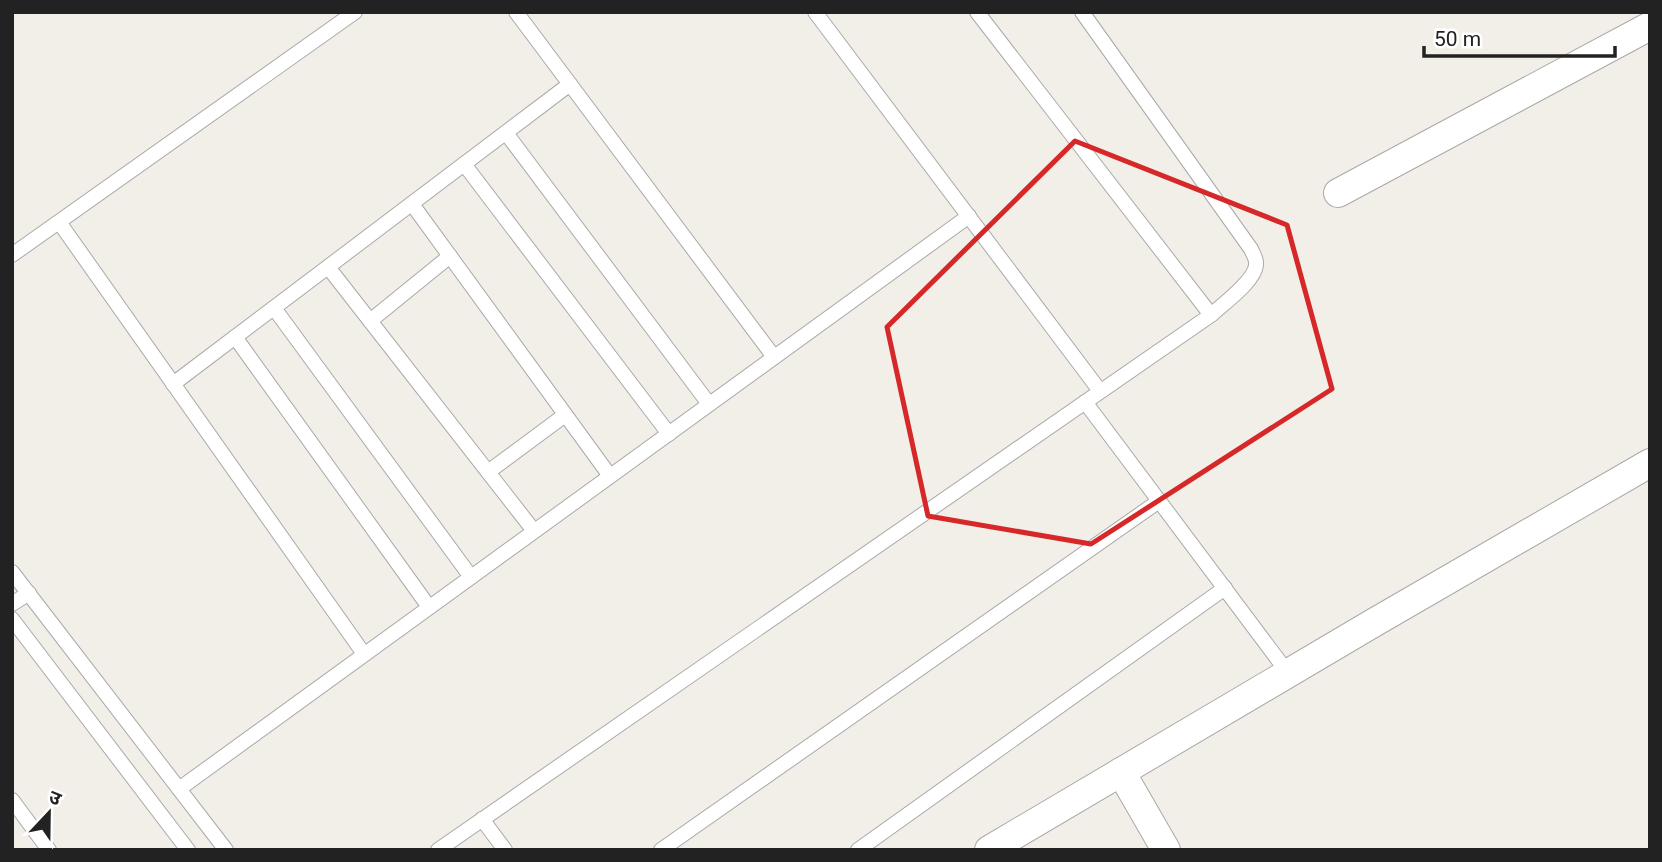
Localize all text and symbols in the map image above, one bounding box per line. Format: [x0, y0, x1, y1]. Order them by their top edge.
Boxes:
scale bar [1424, 14, 1615, 58]
text: 50 m [1434, 27, 1481, 51]
north arrow [14, 778, 84, 848]
text: उ [46, 785, 65, 811]

